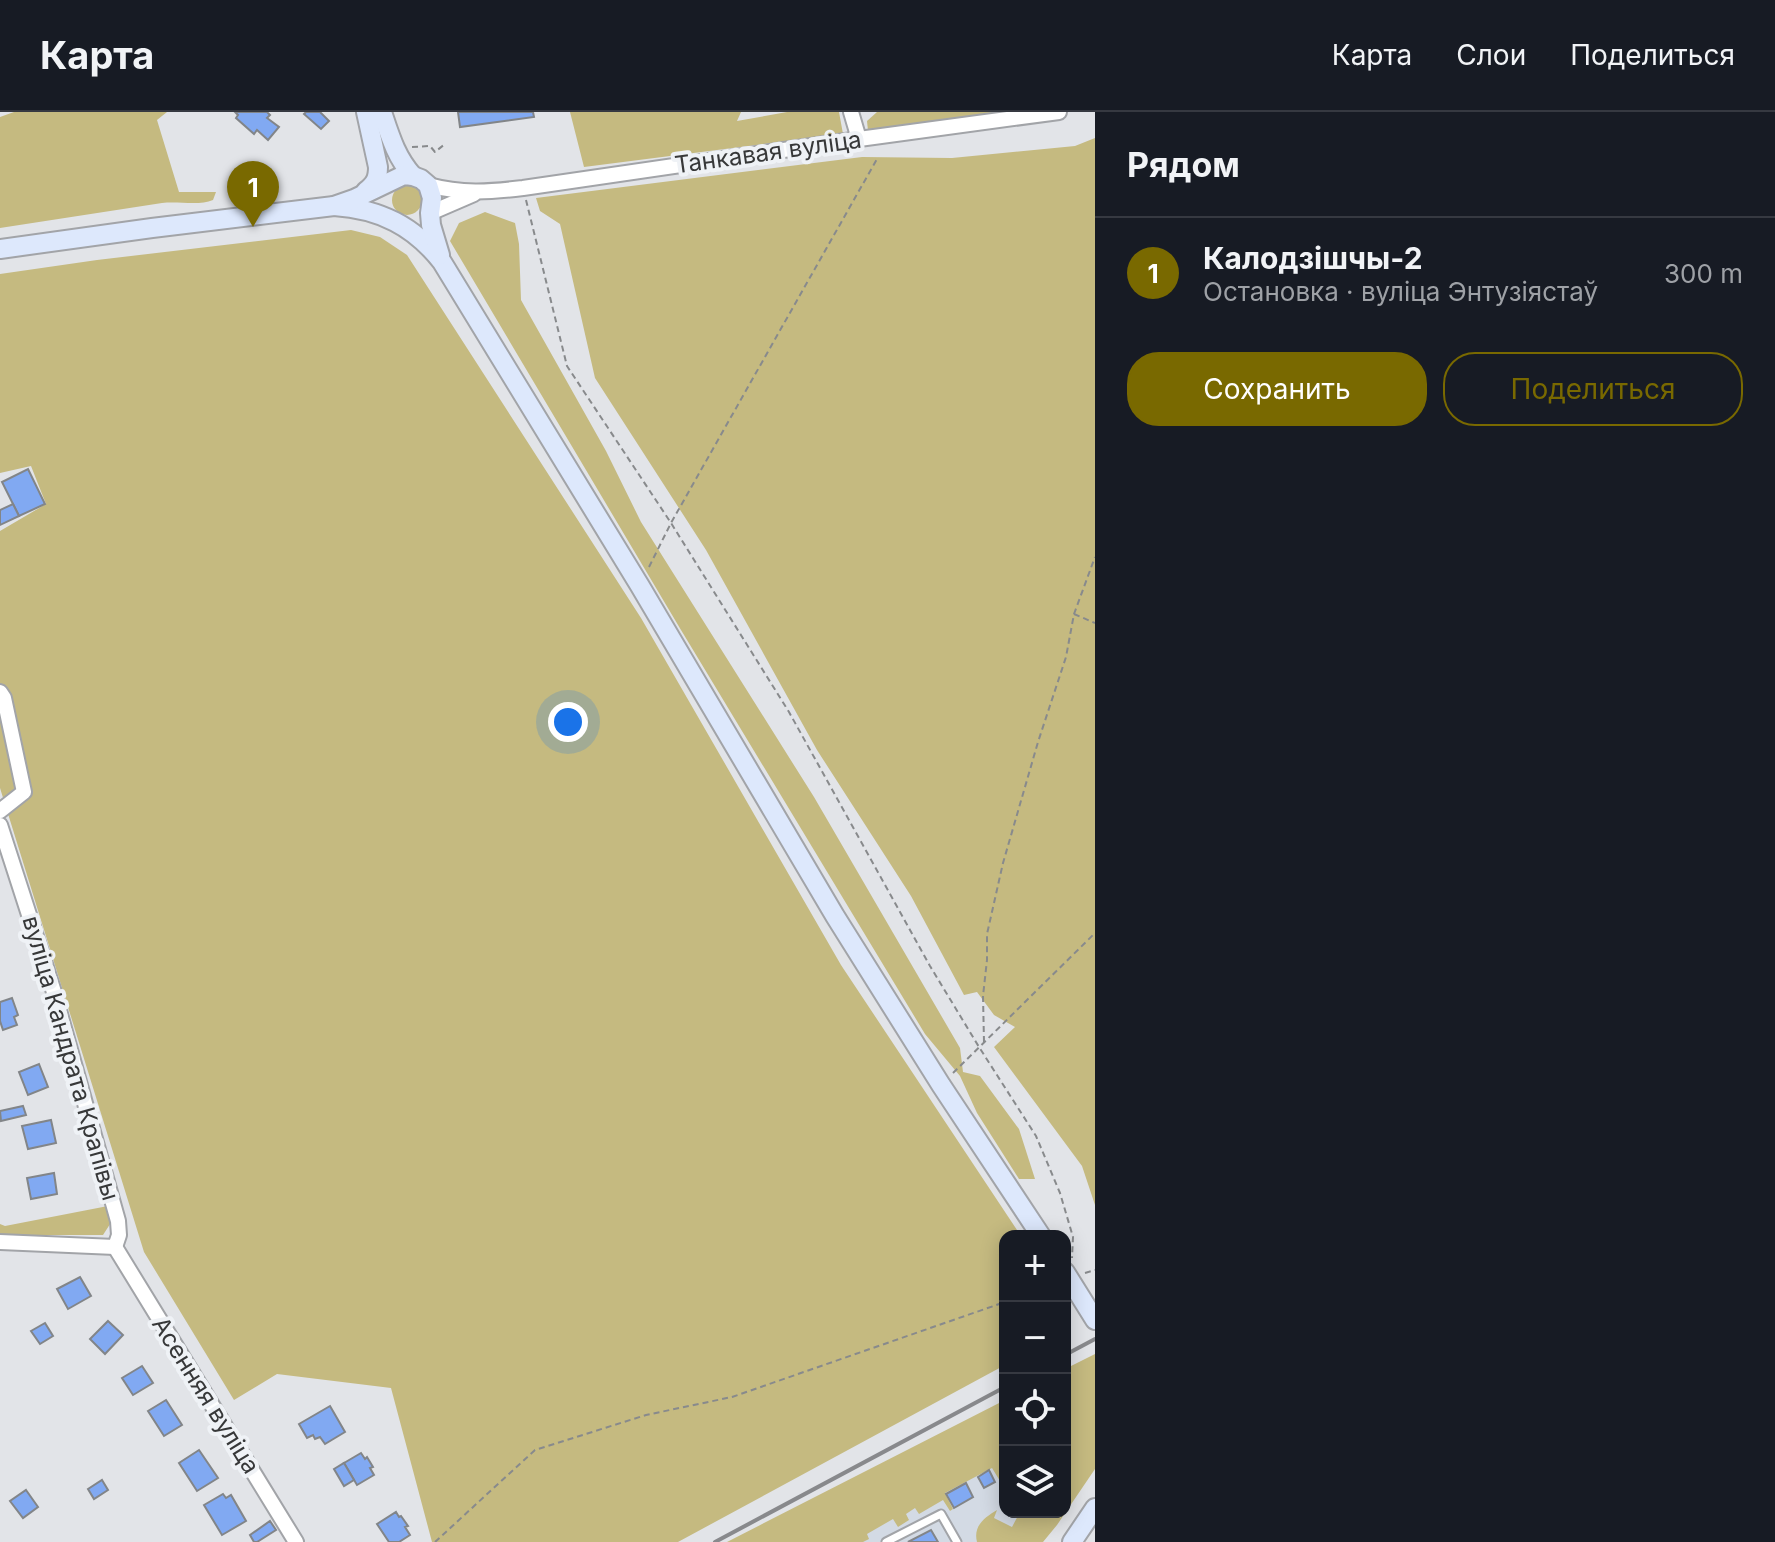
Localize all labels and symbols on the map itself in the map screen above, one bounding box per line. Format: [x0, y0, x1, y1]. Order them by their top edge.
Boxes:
street label: Танкавая вуліца [673, 125, 863, 179]
pin: 1 [227, 161, 279, 227]
your location [548, 702, 588, 742]
street label: вуліца Кандрата Крапівы [16, 912, 126, 1204]
street label: Асенняя вуліца [146, 1311, 266, 1479]

